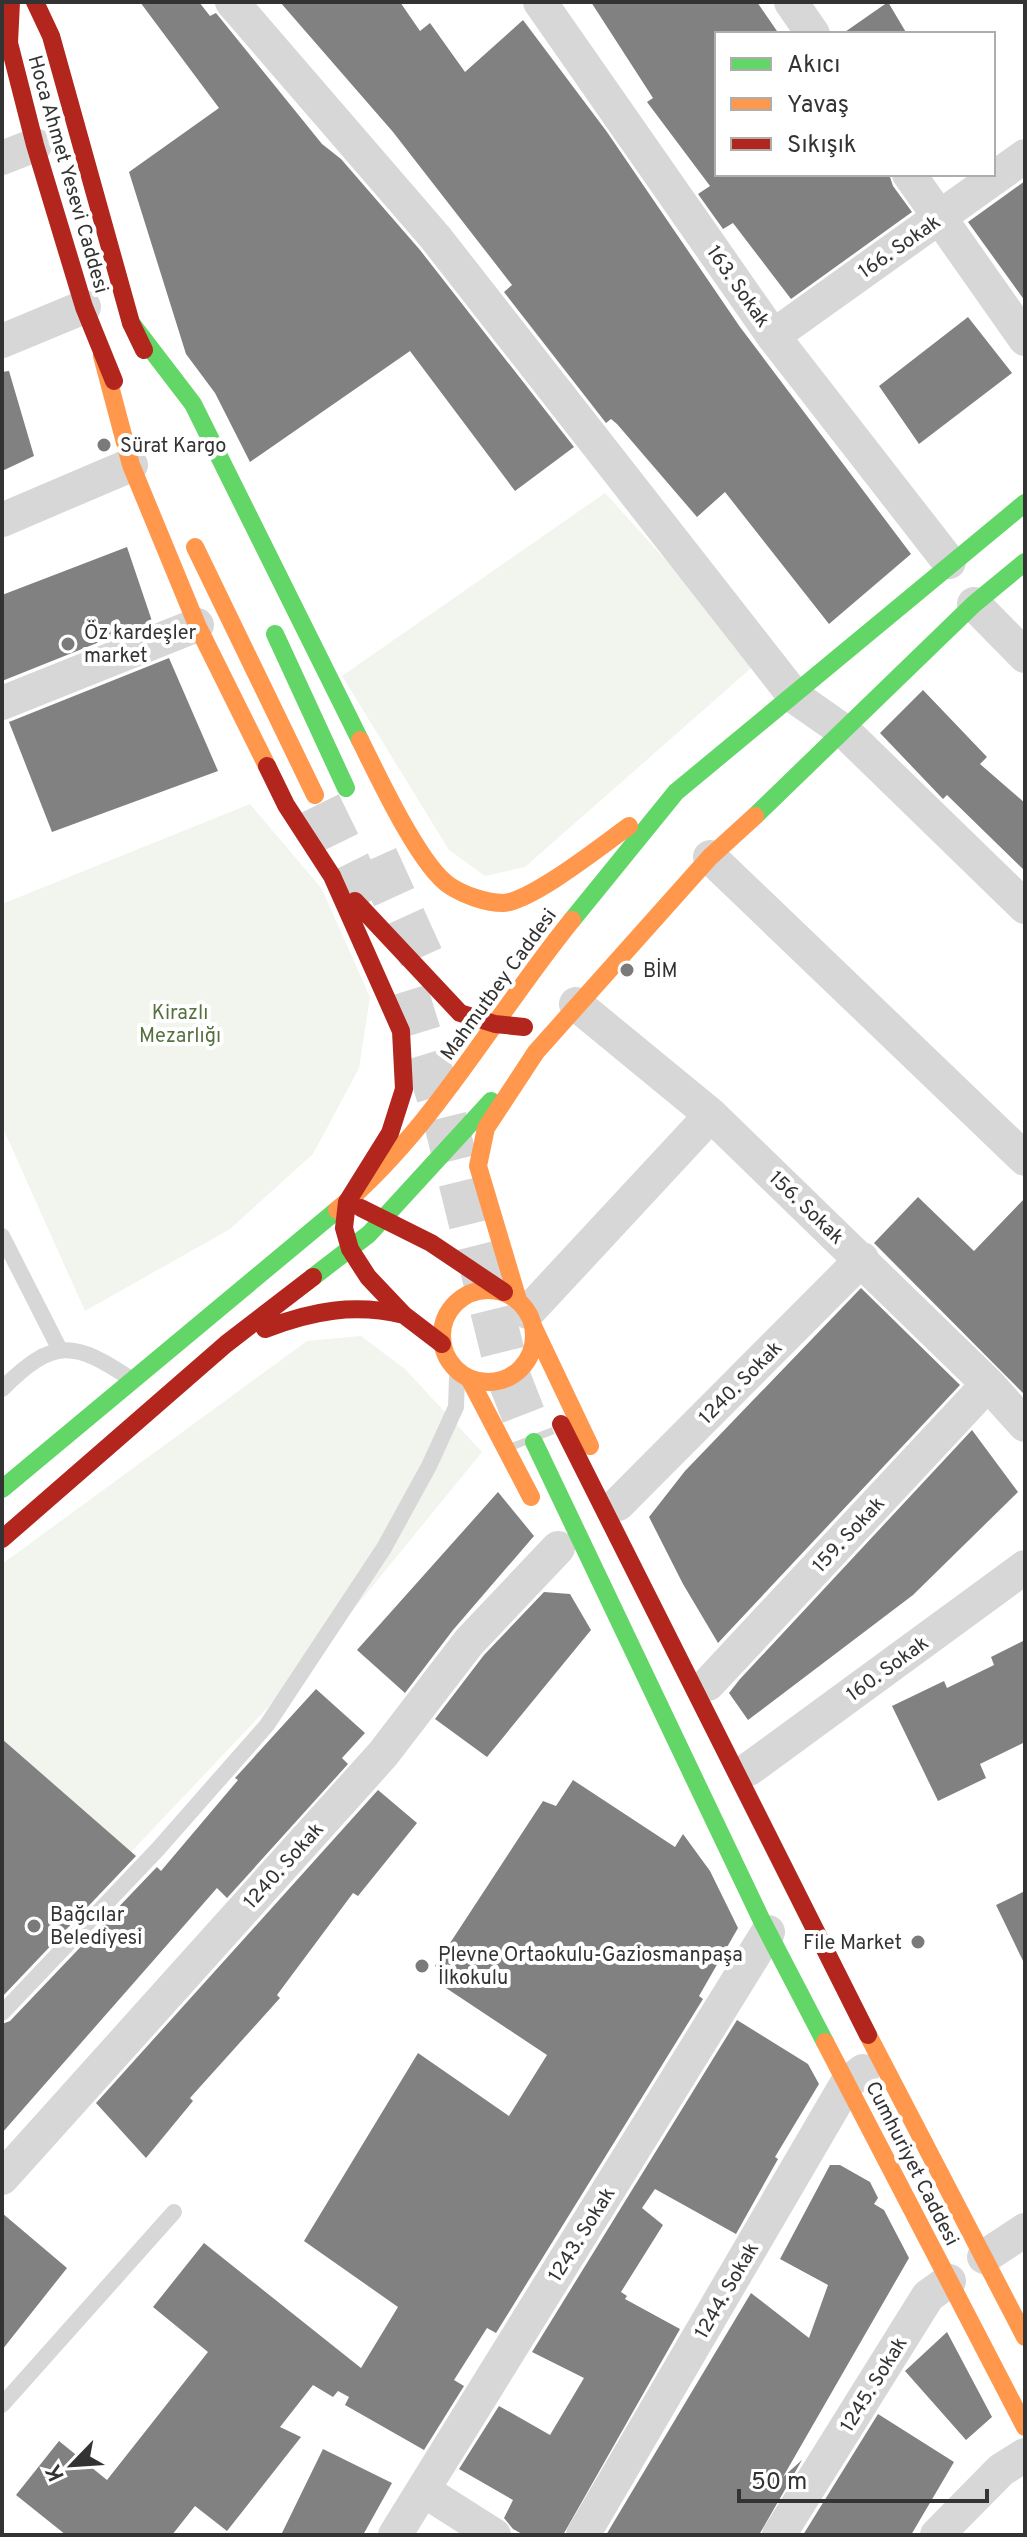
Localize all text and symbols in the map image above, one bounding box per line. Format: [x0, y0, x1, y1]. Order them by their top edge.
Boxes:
legend [715, 32, 995, 176]
text: Akıcı [787, 51, 840, 81]
street label: Hoca Ahmet Yesevi Caddesi [21, 53, 114, 297]
text: Yavaş [787, 91, 849, 121]
text: Sıkışık [787, 131, 857, 161]
street label: 166. Sokak [854, 210, 946, 285]
street label: 163. Sokak [700, 241, 775, 333]
place label: Sürat Kargo [120, 434, 226, 460]
marker: Sürat Kargo [95, 436, 113, 454]
place label: Öz kardeşler market [84, 620, 197, 670]
marker: Öz kardeşler market [59, 635, 77, 653]
street label: Mahmutbey Caddesi [436, 904, 563, 1066]
place label: BİM [643, 958, 678, 985]
marker: BİM [618, 961, 636, 979]
park label: Kirazlı Mezarlığı [139, 1001, 221, 1050]
street label: 156. Sokak [762, 1166, 849, 1251]
street label: 1240. Sokak [694, 1336, 789, 1431]
street label: 159. Sokak [808, 1492, 891, 1579]
street label: 160. Sokak [842, 1631, 934, 1708]
street label: 1240. Sokak [239, 1818, 330, 1915]
place label: Bağcılar Belediyesi [50, 1903, 142, 1952]
marker: Bağcılar Belediyesi [25, 1917, 43, 1935]
place label: File Market [803, 1931, 902, 1957]
marker: File Market [909, 1933, 927, 1951]
place label: Plevne Ortaokulu-Gaziosmanpaşa İlkokulu [438, 1943, 743, 1992]
marker: Plevne Ortaokulu-Gaziosmanpaşa İlkokulu [413, 1957, 431, 1975]
street label: Cumhuriyet Caddesi [858, 2077, 964, 2251]
street label: 1243. Sokak [543, 2183, 622, 2287]
street label: 1244. Sokak [690, 2238, 766, 2344]
street label: 1245. Sokak [835, 2333, 914, 2438]
north arrow [32, 2425, 112, 2505]
scale bar [739, 2453, 987, 2503]
text: K [41, 2460, 72, 2485]
text: 50 m [751, 2468, 807, 2498]

